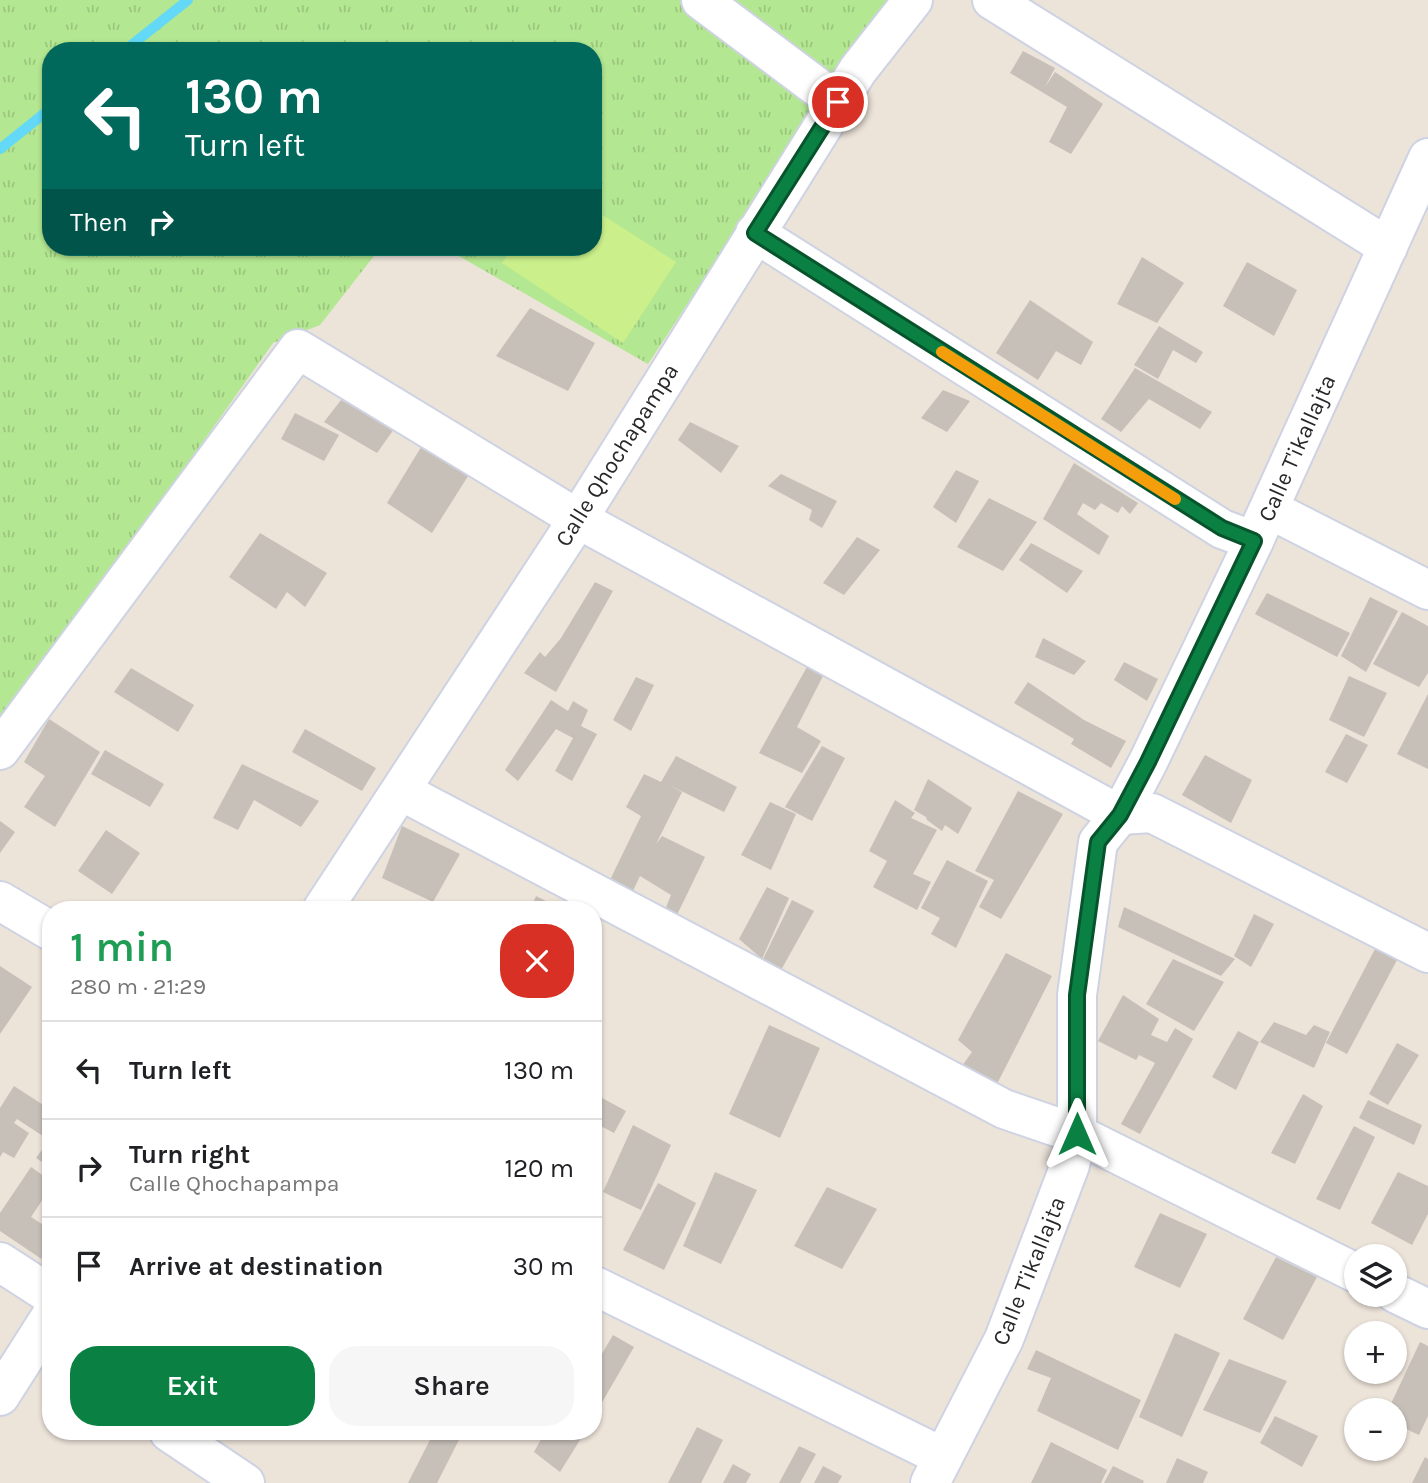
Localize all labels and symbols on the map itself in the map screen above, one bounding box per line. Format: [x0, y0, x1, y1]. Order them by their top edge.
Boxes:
pin [808, 72, 868, 132]
street label: Calle Qhochapampa [550, 359, 684, 551]
street label: Calle T'ikallajta [1253, 370, 1341, 526]
position arrow [1040, 1097, 1114, 1171]
street label: Calle T'ikallajta [987, 1193, 1071, 1349]

